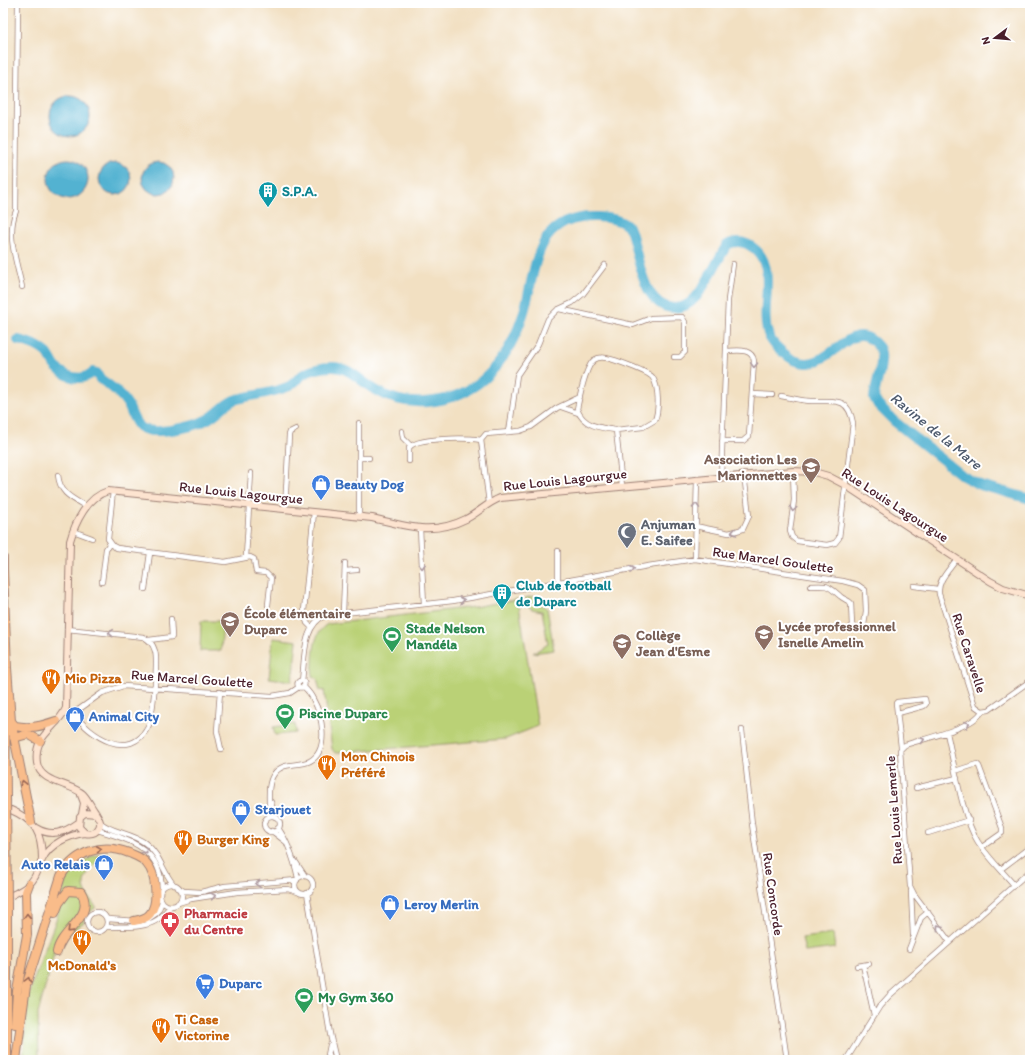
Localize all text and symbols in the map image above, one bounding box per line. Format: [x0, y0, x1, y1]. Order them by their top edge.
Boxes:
north arrow [975, 18, 1015, 58]
text: N [979, 35, 993, 46]
building icon: S.P.A. [257, 180, 279, 208]
place label: S.P.A. [282, 183, 317, 200]
one-way arrow [750, 362, 758, 368]
water label: Ravine de la Mare [887, 389, 986, 474]
place label: Association Les Marionnettes [703, 451, 797, 484]
school or university icon: Association Les Marionnettes [800, 456, 822, 484]
street label: Rue Louis Lagourgue [838, 464, 952, 546]
street label: Rue Louis Lagourgue [502, 465, 628, 495]
shop icon: Beauty Dog [310, 473, 332, 501]
place label: Beauty Dog [335, 476, 405, 493]
street label: Rue Louis Lagourgue [178, 478, 304, 508]
one-way arrow [692, 503, 700, 509]
one-way arrow [789, 506, 798, 513]
place label: Anjuman E. Saifee [640, 516, 696, 549]
mosque icon: Anjuman E. Saifee [616, 521, 638, 549]
one-way arrow [731, 527, 737, 535]
street label: Rue Marcel Goulette [711, 543, 835, 577]
one-way arrow [417, 563, 426, 569]
one-way arrow [628, 565, 635, 573]
place label: Club de football de Duparc [516, 577, 613, 610]
building icon: Club de football de Duparc [491, 582, 513, 610]
one-way arrow [459, 596, 465, 605]
place label: École élémentaire Duparc [244, 605, 351, 638]
school or university icon: École élémentaire Duparc [219, 610, 241, 638]
street label: Rue Caravelle [948, 611, 990, 695]
place label: Lycée professionnel Isnelle Amelin [778, 618, 897, 651]
place label: Stade Nelson Mandéla [406, 620, 485, 653]
school or university icon: Lycée professionnel Isnelle Amelin [753, 623, 775, 651]
sports icon: Stade Nelson Mandéla [381, 625, 403, 653]
place label: Collège Jean d'Esme [635, 627, 710, 660]
one-way arrow [108, 629, 114, 638]
school or university icon: Collège Jean d'Esme [611, 632, 633, 660]
street label: Rue Marcel Goulette [131, 666, 254, 692]
restaurant icon: Mio Pizza [40, 667, 62, 695]
place label: Mio Pizza [65, 670, 122, 687]
sports icon: Piscine Duparc [274, 702, 296, 730]
shop icon: Animal City [64, 705, 86, 733]
place label: Piscine Duparc [299, 705, 388, 722]
place label: Animal City [88, 708, 160, 725]
one-way arrow [963, 721, 970, 729]
one-way arrow [918, 736, 925, 744]
place label: Mon Chinois Préféré [341, 748, 415, 781]
restaurant icon: Mon Chinois Préféré [316, 753, 338, 781]
street label: Rue Louis Lemerle [882, 755, 906, 865]
one-way arrow [19, 780, 27, 787]
shop icon: Starjouet [230, 798, 252, 826]
place label: Starjouet [255, 801, 312, 818]
restaurant icon: Burger King [172, 828, 194, 856]
place label: Burger King [197, 831, 270, 848]
one-way arrow [96, 845, 102, 854]
one-way arrow [141, 846, 148, 853]
street label: Rue Concorde [759, 851, 787, 937]
shop icon: Auto Relais [93, 853, 115, 881]
place label: Auto Relais [21, 856, 90, 873]
one-way arrow [255, 879, 261, 888]
one-way arrow [210, 892, 216, 901]
shop icon: Leroy Merlin [379, 893, 401, 921]
place label: Leroy Merlin [404, 896, 479, 913]
place label: Pharmacie du Centre [184, 905, 248, 938]
pharmacy icon: Pharmacie du Centre [159, 910, 181, 938]
one-way arrow [23, 913, 31, 919]
one-way arrow [936, 924, 943, 931]
one-way arrow [67, 925, 75, 932]
restaurant icon: McDonald's [71, 928, 93, 956]
place label: McDonald's [48, 957, 116, 974]
supermarket icon: Duparc [194, 972, 216, 1000]
place label: Duparc [219, 975, 263, 992]
one-way arrow [23, 977, 31, 983]
sports icon: My Gym 360 [293, 986, 315, 1014]
place label: My Gym 360 [318, 989, 394, 1006]
place label: Ti Case Victorine [174, 1011, 230, 1044]
restaurant icon: Ti Case Victorine [150, 1016, 172, 1044]

